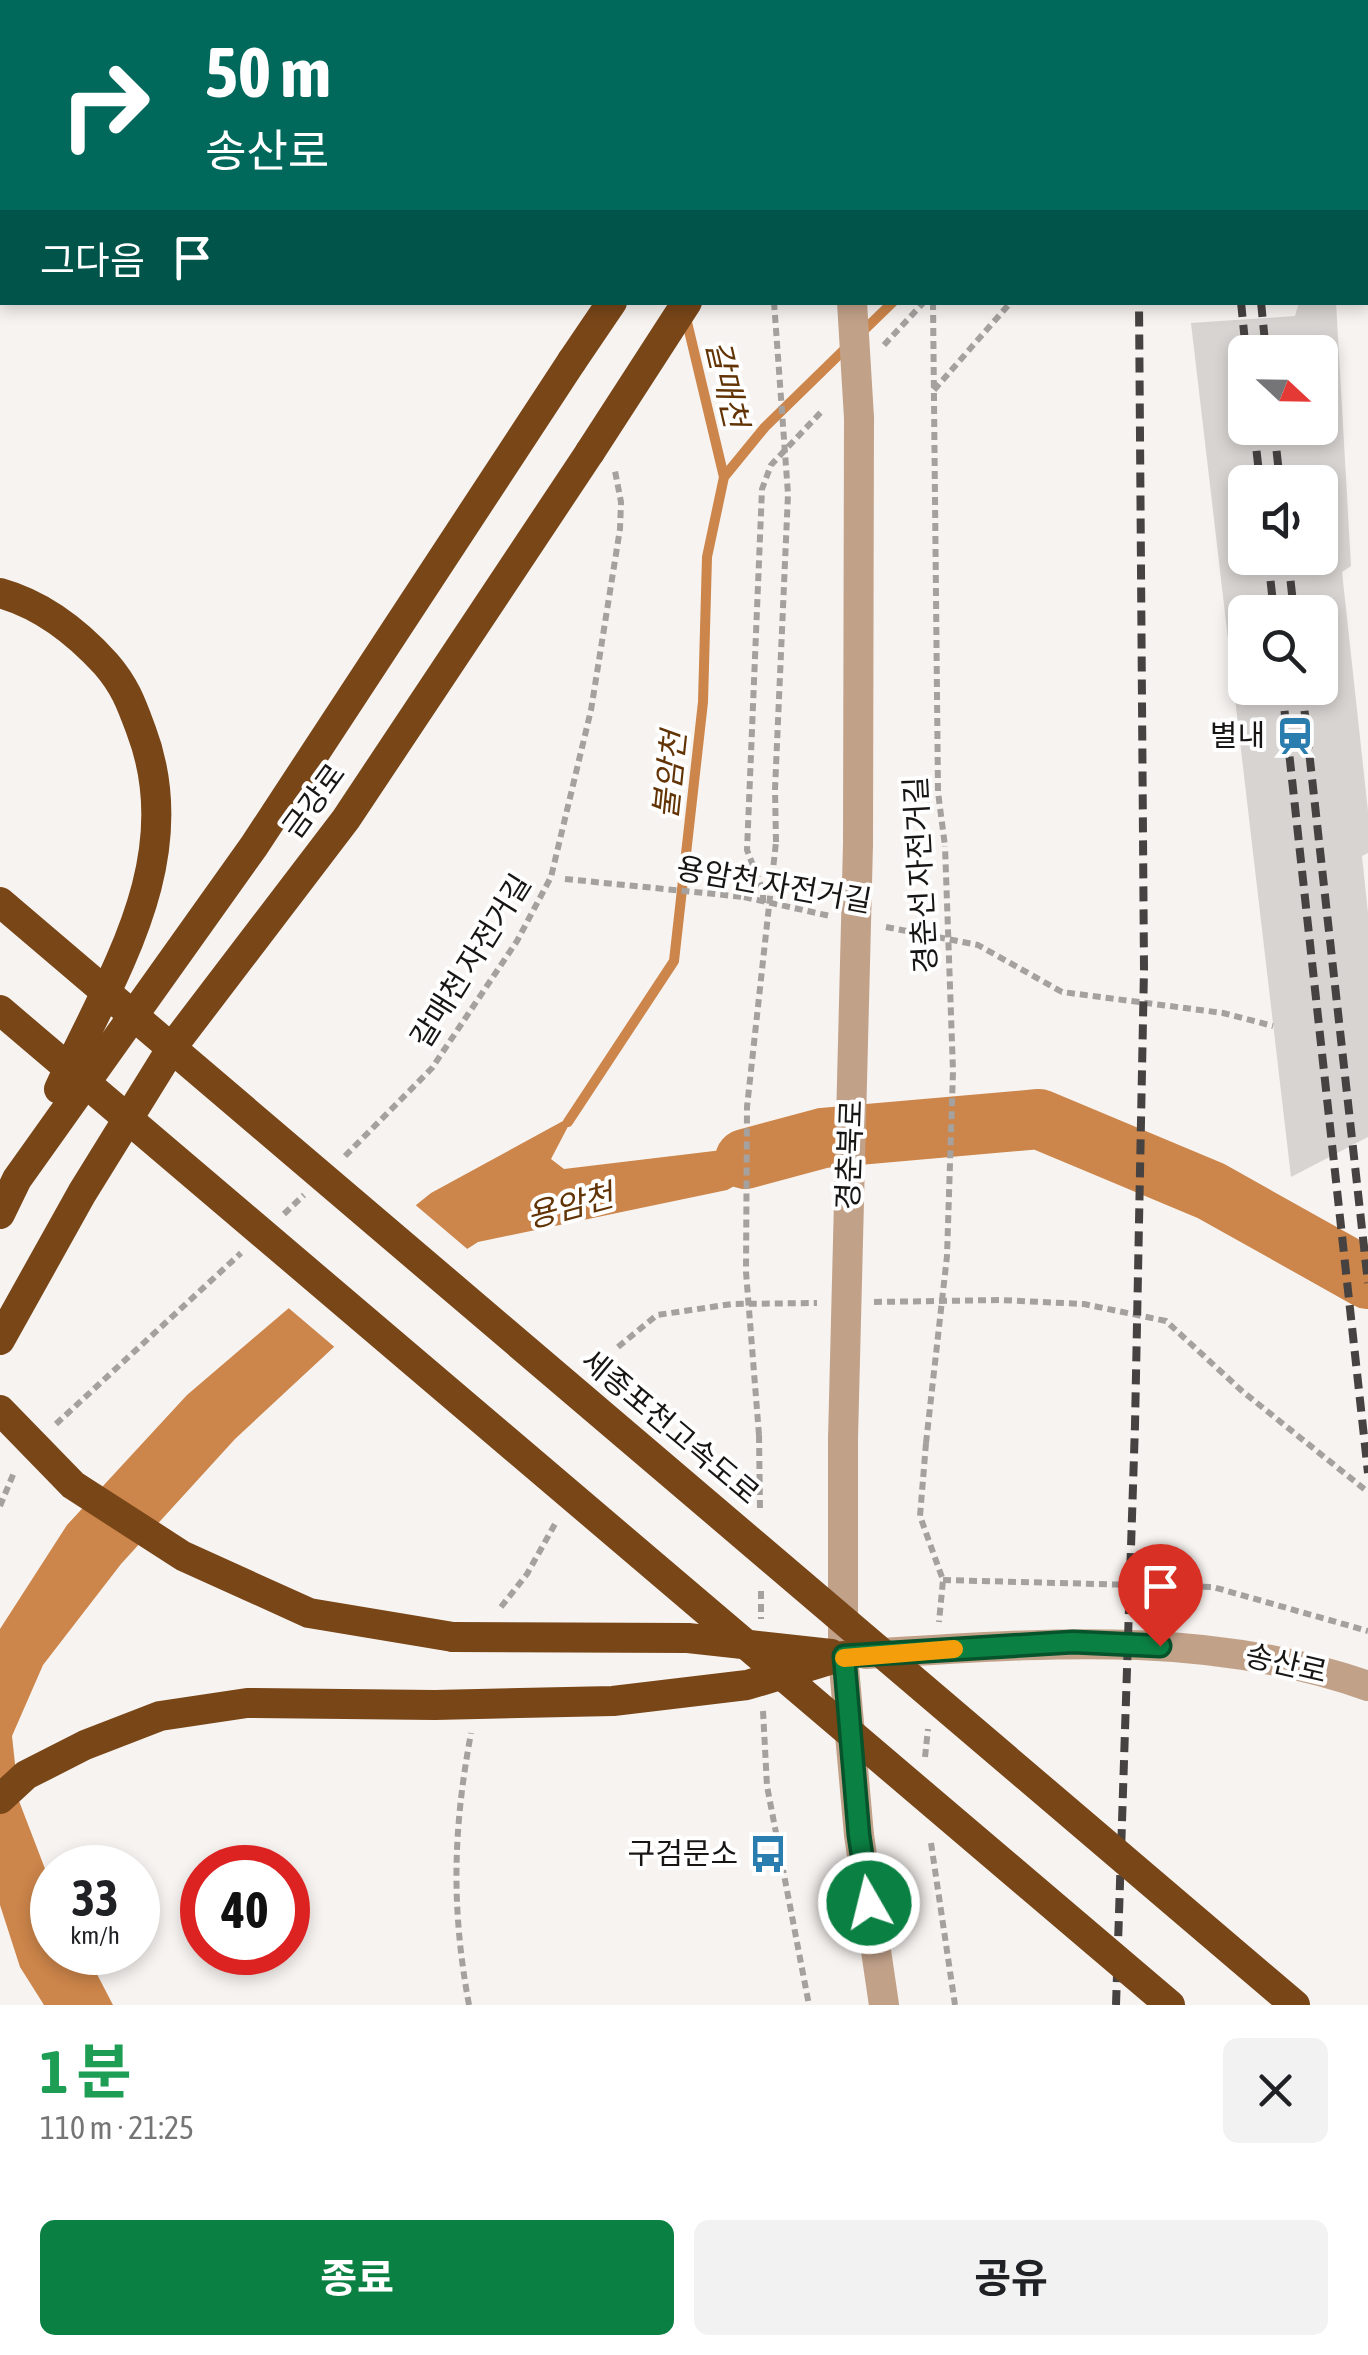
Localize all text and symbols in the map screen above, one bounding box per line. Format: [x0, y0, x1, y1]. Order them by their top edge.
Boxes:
text: 50 m [205, 32, 331, 112]
icon: right [40, 40, 170, 170]
text: 송산로 [205, 125, 329, 177]
icon: arrive [165, 230, 220, 285]
text: 그다음 [40, 239, 145, 282]
north arrow [1228, 335, 1338, 445]
map controls [1228, 335, 1338, 705]
water label: 갈매천 [700, 337, 756, 435]
button: sound [1228, 465, 1338, 575]
button: search [1228, 595, 1338, 705]
station icon: 별내 [1274, 715, 1316, 757]
place label: 별내 [1210, 718, 1265, 752]
water label: 불암천 [646, 726, 693, 821]
street label: 금강로 [275, 757, 351, 844]
street label: 경춘선 자전거길 [898, 776, 942, 974]
street label: 용암천 자전거길 [674, 850, 874, 918]
street label: 갈매천 자전거길 [403, 868, 537, 1053]
street label: 경춘북로 [830, 1099, 868, 1211]
water label: 용암천 [522, 1175, 621, 1235]
street label: 세종포천고속도로 [575, 1342, 766, 1510]
pin [1118, 1544, 1203, 1647]
icon: arrive [1133, 1559, 1188, 1614]
street label: 송산로 [1242, 1637, 1330, 1689]
bus stop icon: 구검문소 [747, 1833, 789, 1875]
place label: 구검문소 [628, 1836, 738, 1870]
speed limit sign: 40 [180, 1845, 310, 1975]
position arrow [817, 1851, 921, 1955]
text: 33 [71, 1869, 118, 1927]
text: km/h [70, 1921, 120, 1949]
text: 1 분 [40, 2037, 132, 2106]
button: close [1223, 2038, 1328, 2143]
text: 110 m · 21:25 [40, 2109, 194, 2146]
button: 종료 [40, 2220, 674, 2335]
button: 공유 [694, 2220, 1328, 2335]

